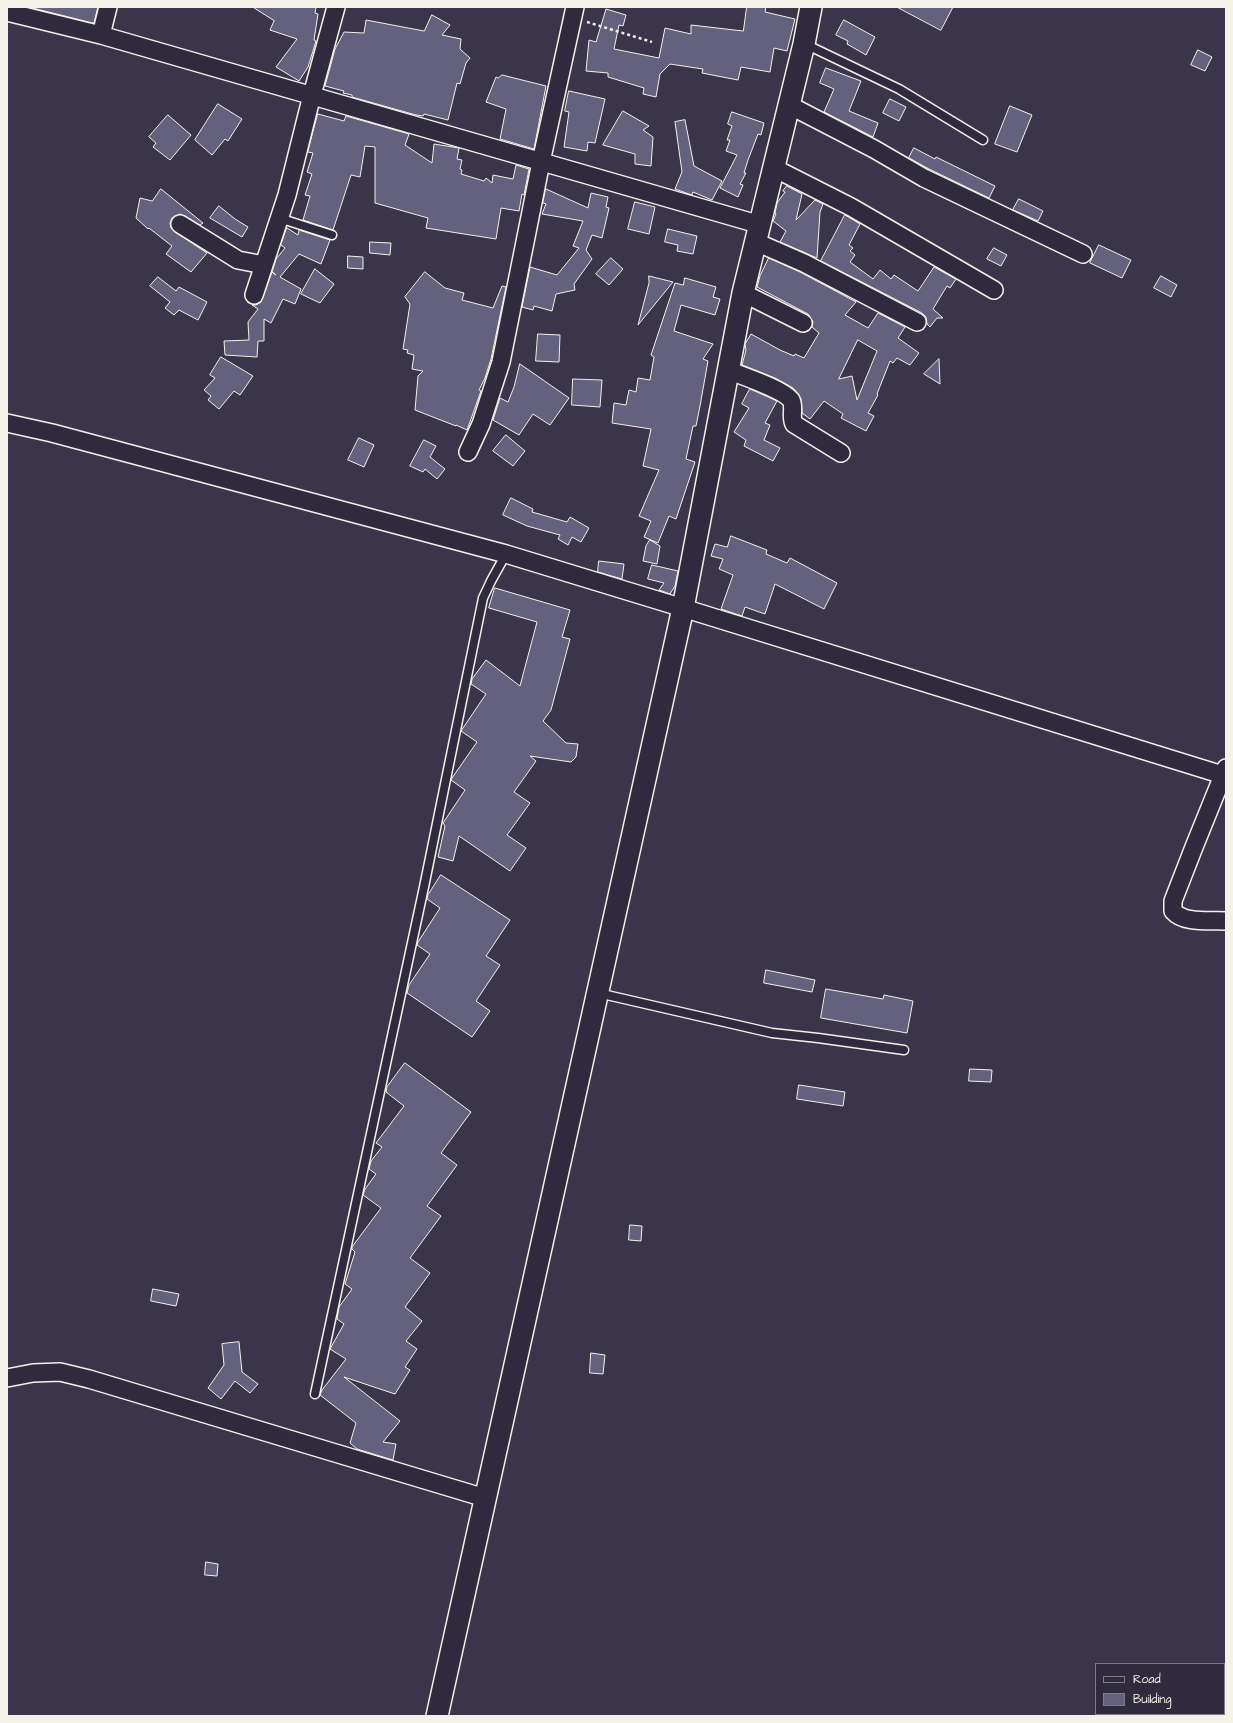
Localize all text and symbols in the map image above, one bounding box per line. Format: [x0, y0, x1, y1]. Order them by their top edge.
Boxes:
legend [1095, 1663, 1225, 1715]
text: Road [1133, 1671, 1161, 1688]
text: Building [1133, 1691, 1171, 1708]

